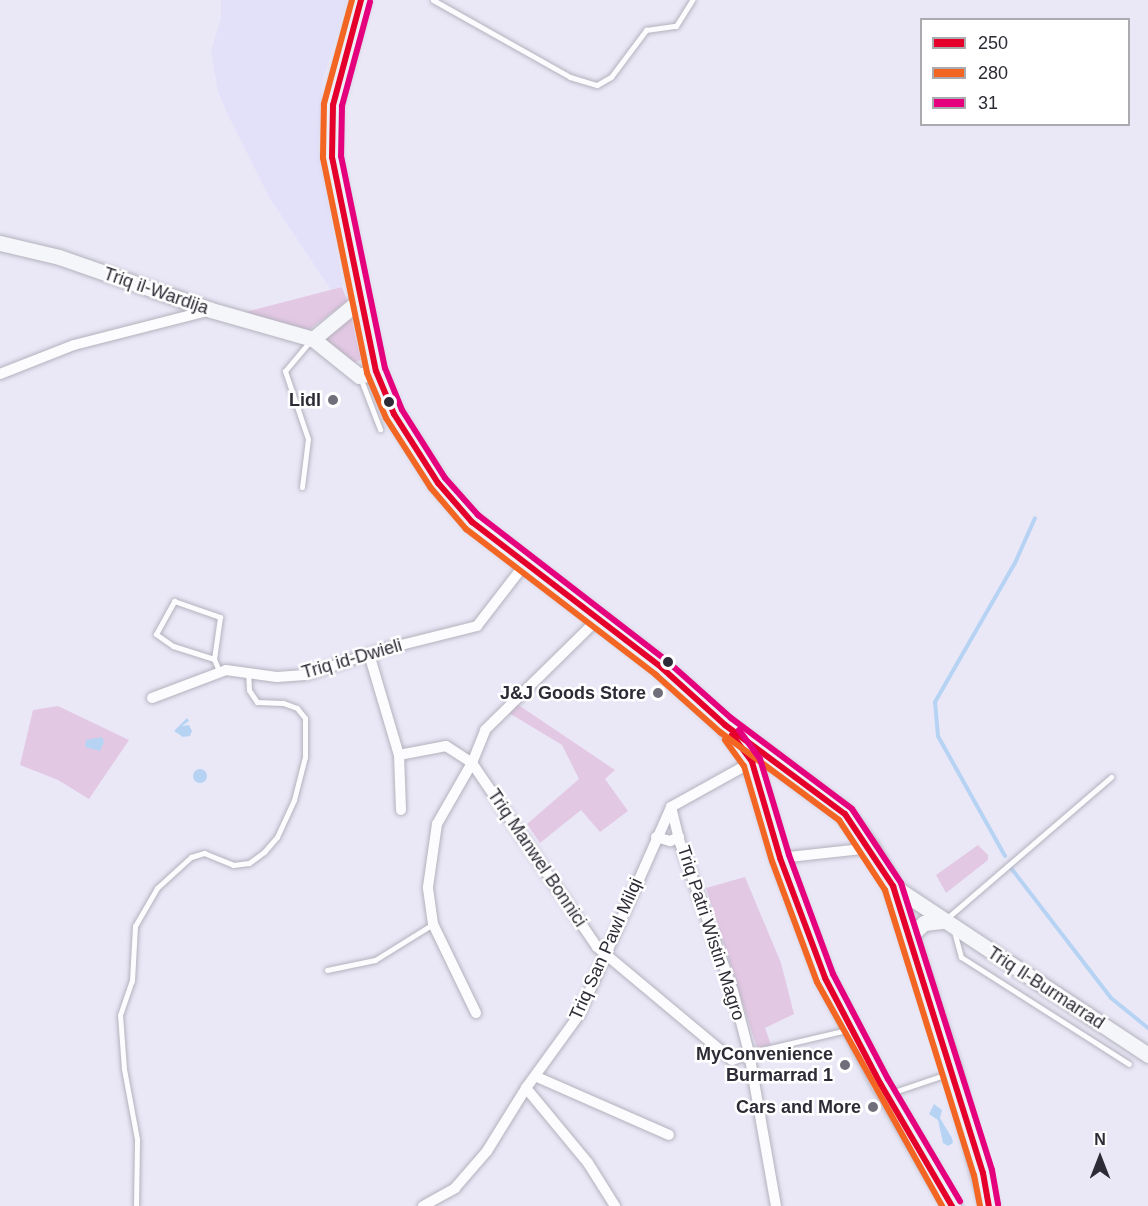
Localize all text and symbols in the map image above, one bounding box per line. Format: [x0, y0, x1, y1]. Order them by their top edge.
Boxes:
legend [920, 18, 1130, 126]
text: 250 [978, 33, 1008, 53]
text: 280 [978, 63, 1008, 83]
text: 31 [978, 93, 998, 113]
street label: Triq il-Wardija [101, 263, 211, 319]
place label: Lidl [289, 389, 321, 411]
marker: Lidl [326, 393, 340, 407]
unlabelled marker [383, 396, 395, 408]
street label: Triq id-Dwieli [299, 634, 405, 684]
unlabelled marker [662, 656, 674, 668]
place label: J&J Goods Store [500, 682, 646, 704]
marker: J&J Goods Store [651, 686, 665, 700]
street label: Triq Manwel Bonnici [483, 785, 591, 931]
street label: Triq Patri Wistin Magro [673, 843, 749, 1023]
street label: Triq San Pawl Milqi [565, 875, 647, 1023]
street label: Triq Il-Burmarrad [983, 942, 1109, 1034]
place label: MyConvenience Burmarrad 1 [696, 1044, 833, 1086]
marker: MyConvenience Burmarrad 1 [838, 1058, 852, 1072]
place label: Cars and More [736, 1096, 861, 1118]
marker: Cars and More [866, 1100, 880, 1114]
north arrow [1070, 1128, 1130, 1188]
text: N [1094, 1131, 1106, 1148]

